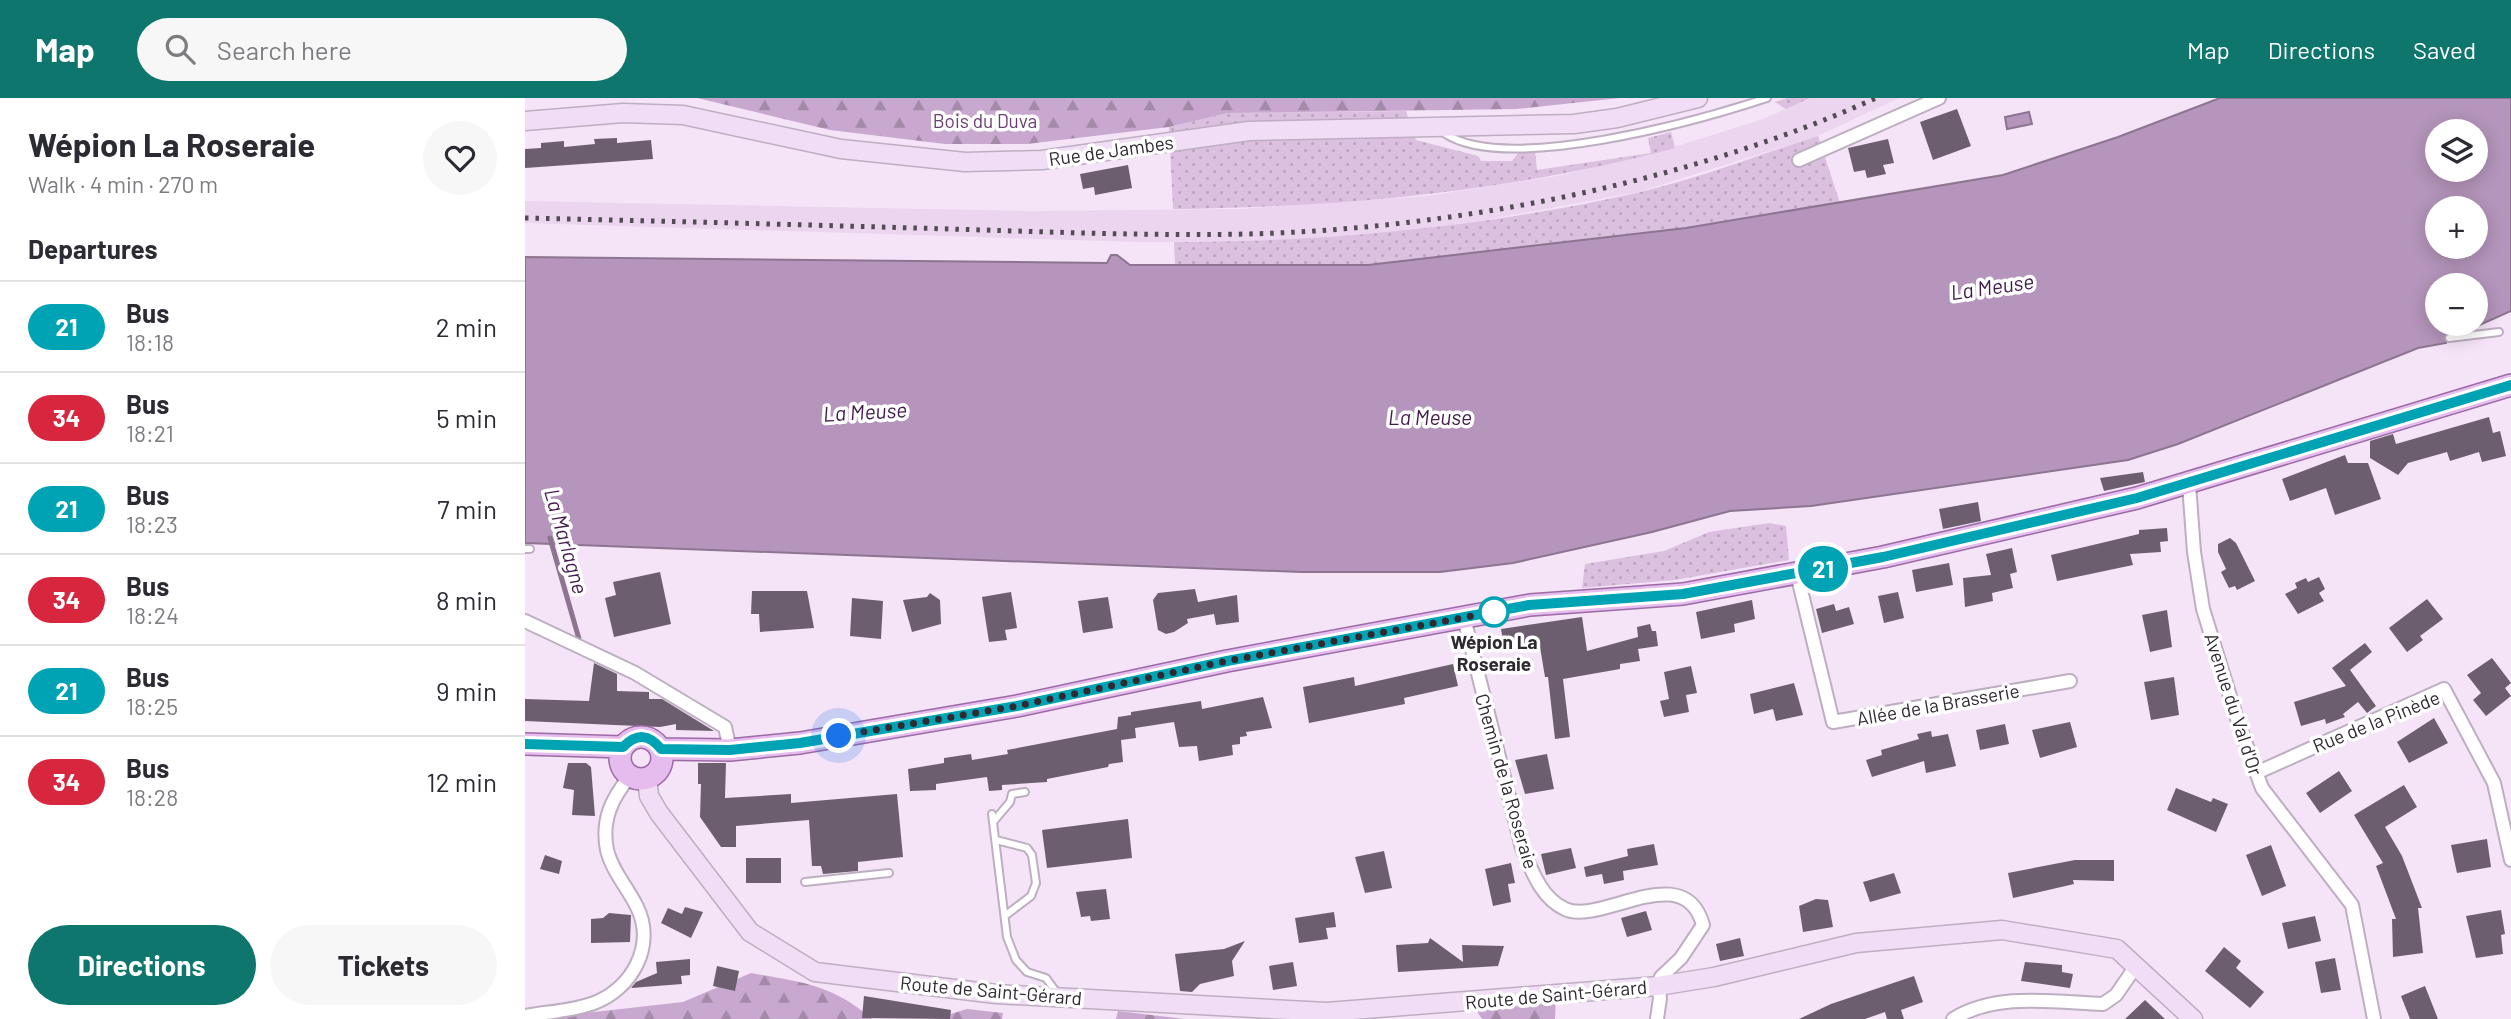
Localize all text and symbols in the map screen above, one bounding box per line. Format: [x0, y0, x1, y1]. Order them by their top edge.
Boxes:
search box [137, 18, 627, 81]
text: Map [35, 29, 95, 69]
icon: search [161, 30, 199, 68]
text: Search here [217, 34, 352, 65]
text: Map [2187, 35, 2230, 64]
text: Directions [2268, 35, 2375, 64]
text: Saved [2413, 35, 2476, 64]
park label: Bois du Duva [933, 109, 1037, 132]
map controls [2425, 119, 2488, 336]
button: layers [2425, 119, 2488, 182]
button: heart [423, 121, 497, 195]
text: Wépion La Roseraie [28, 124, 315, 164]
street label: Rue de Jambes [1047, 130, 1175, 170]
text: Walk · 4 min · 270 m [28, 170, 218, 198]
button: + [2425, 196, 2488, 259]
text: Departures [28, 233, 158, 264]
water label: La Meuse [1949, 268, 2035, 304]
button: − [2425, 273, 2488, 336]
text: Bus [126, 297, 169, 328]
text: 2 min [436, 311, 497, 342]
text: 21 [56, 312, 77, 341]
text: 18:18 [126, 328, 174, 356]
text: Bus [126, 388, 169, 419]
water label: La Meuse [823, 396, 907, 426]
text: 5 min [436, 402, 497, 433]
text: 34 [53, 403, 80, 432]
water label: La Meuse [1388, 404, 1472, 429]
text: 18:21 [126, 419, 174, 447]
text: Bus [126, 479, 169, 510]
water label: La Marlagne [540, 486, 594, 596]
text: 7 min [437, 493, 497, 524]
text: 21 [56, 494, 77, 523]
text: 18:23 [126, 510, 178, 538]
line badge: 21 [1791, 546, 1855, 592]
text: 21 [1812, 554, 1834, 583]
text: Bus [126, 570, 169, 601]
text: 8 min [436, 584, 497, 615]
text: 34 [53, 585, 80, 614]
marker: Wépion La Roseraie [1479, 597, 1509, 627]
text: 18:24 [126, 601, 179, 629]
place label: Wépion La Roseraie [1450, 630, 1538, 675]
street label: Avenue du Val d'Or [2200, 630, 2268, 778]
text: Bus [126, 661, 169, 692]
text: 9 min [436, 675, 497, 706]
text: 21 [56, 676, 77, 705]
street label: Allée de la Brasserie [1855, 678, 2021, 730]
street label: Rue de la Pinède [2309, 685, 2443, 757]
street label: Chemin de la Roseraie [1471, 691, 1543, 871]
text: 18:25 [126, 692, 178, 720]
your location [821, 718, 856, 753]
text: Bus [126, 752, 169, 783]
text: 12 min [427, 766, 497, 797]
text: 34 [53, 767, 80, 796]
text: 18:28 [126, 783, 178, 811]
button: Directions [28, 925, 256, 1005]
button: Tickets [270, 925, 497, 1005]
street label: Route de Saint-Gérard [899, 971, 1083, 1009]
street label: Route de Saint-Gérard [1464, 975, 1648, 1013]

